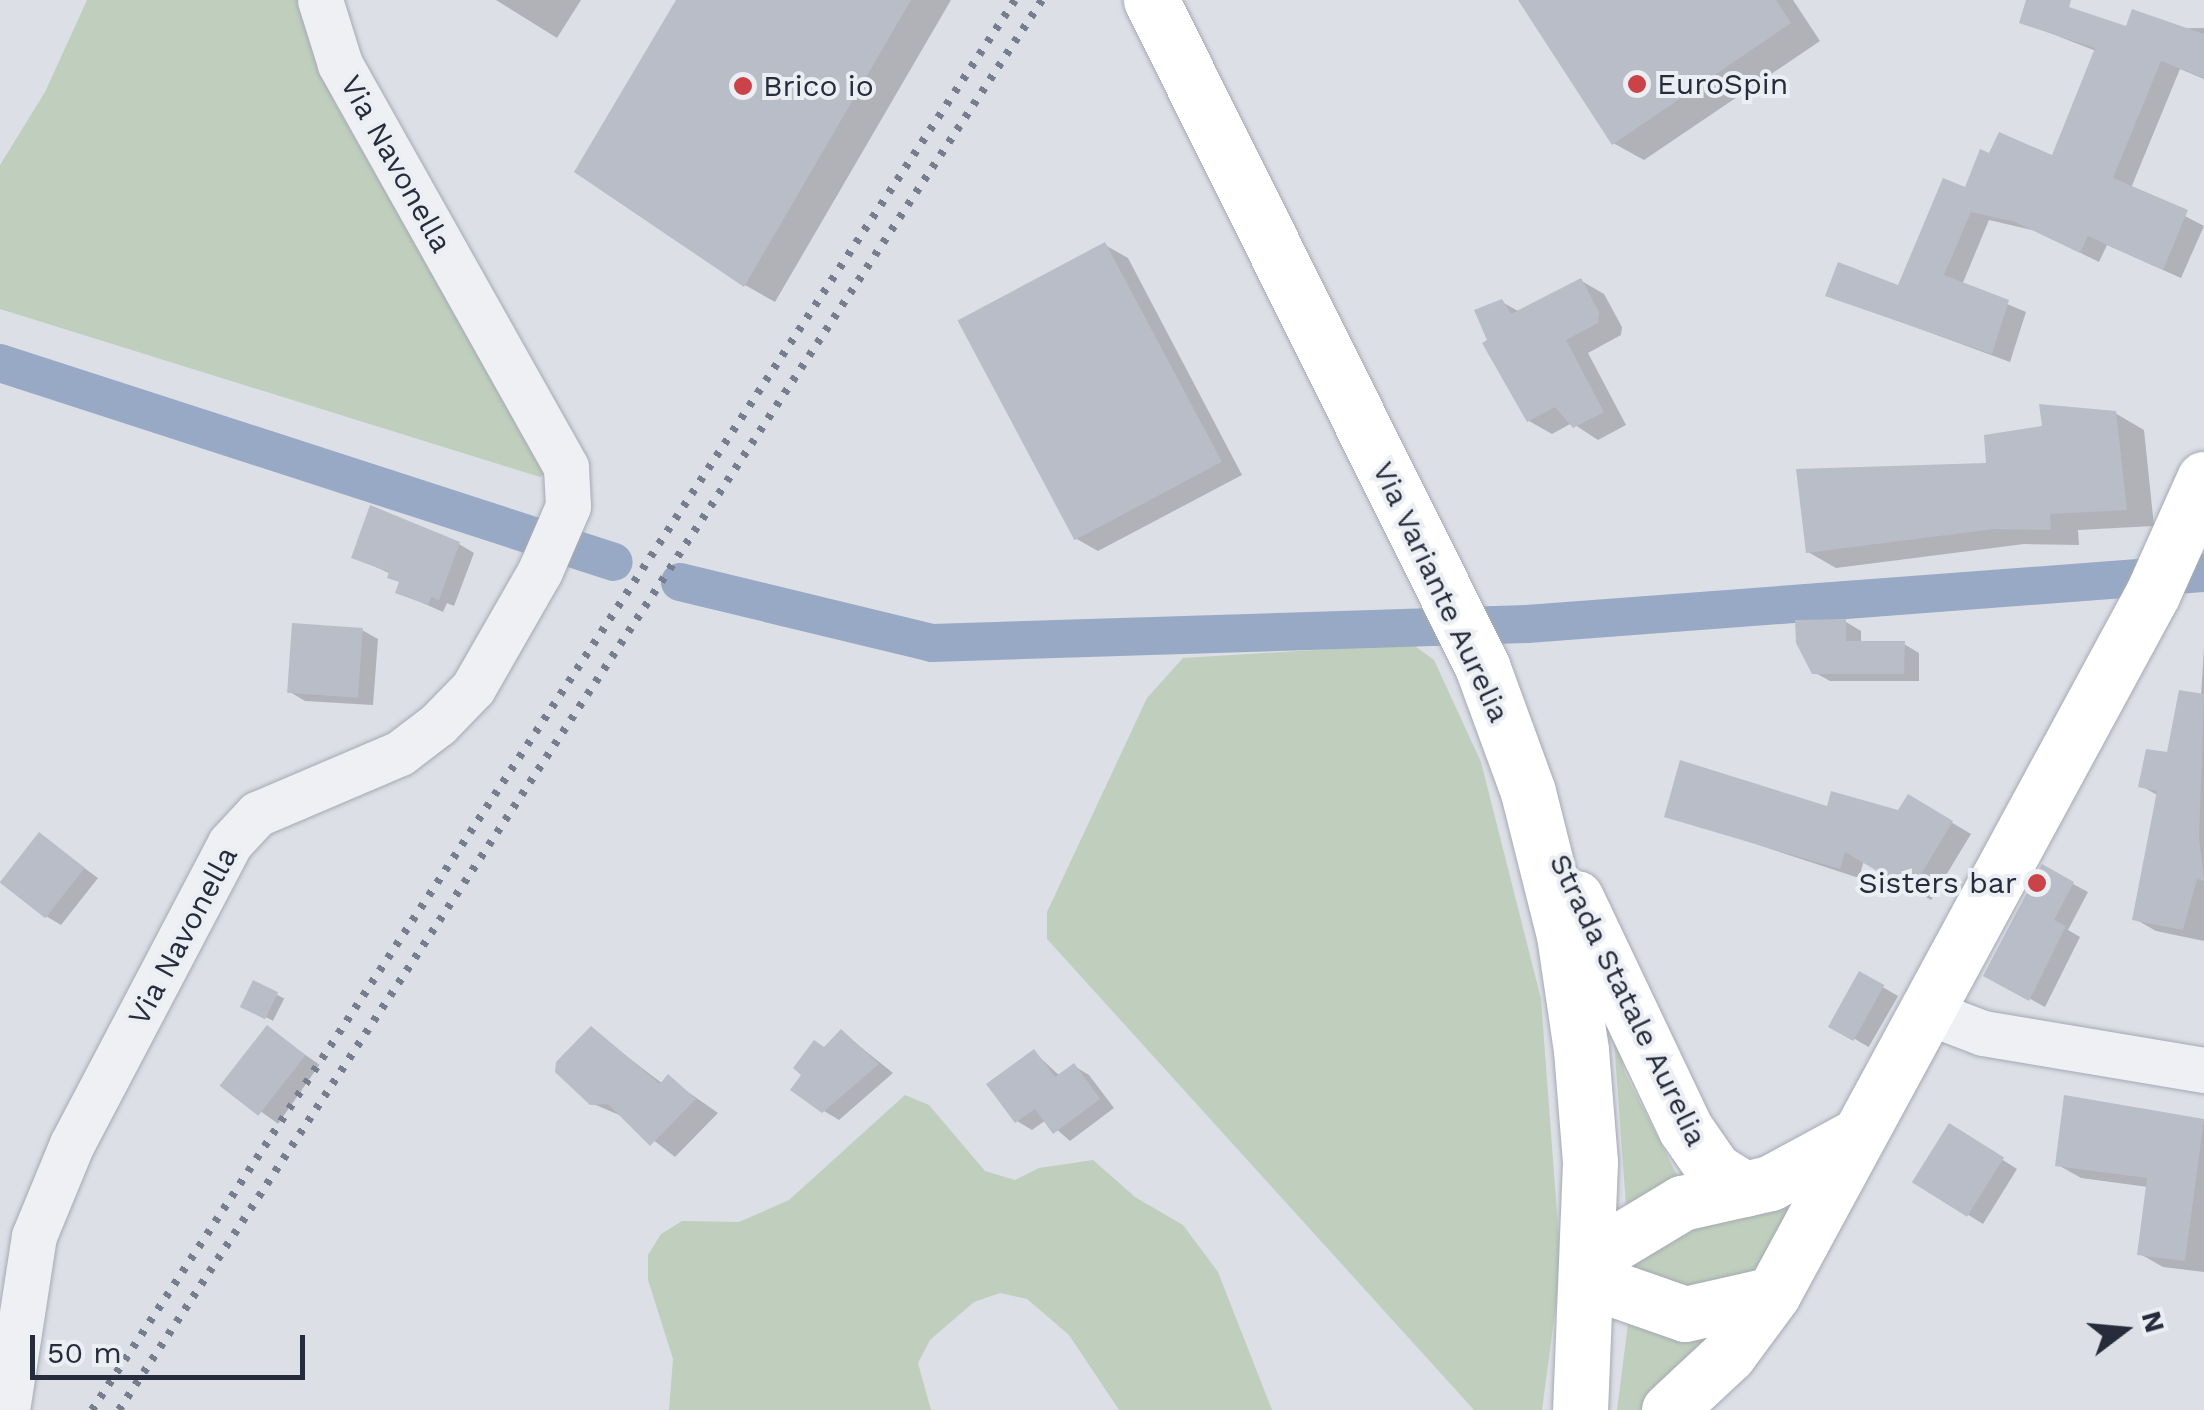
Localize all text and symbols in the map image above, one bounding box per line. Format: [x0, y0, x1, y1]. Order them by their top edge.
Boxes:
place label: EuroSpin [1657, 66, 1788, 102]
place label: Brico io [763, 68, 874, 104]
street label: Via Navonella [332, 69, 460, 259]
marker: EuroSpin [1626, 73, 1648, 95]
marker: Brico io [732, 75, 754, 97]
street label: Via Variante Aurelia [1364, 455, 1518, 729]
street label: Via Navonella [121, 840, 245, 1032]
street label: Strada Statale Aurelia [1541, 847, 1715, 1153]
place label: Sisters bar [1859, 865, 2017, 901]
marker: Sisters bar [2026, 872, 2048, 894]
north arrow [2074, 1280, 2174, 1380]
text: N [2135, 1307, 2172, 1336]
scale bar [35, 1315, 310, 1377]
text: 50 m [47, 1335, 122, 1370]

